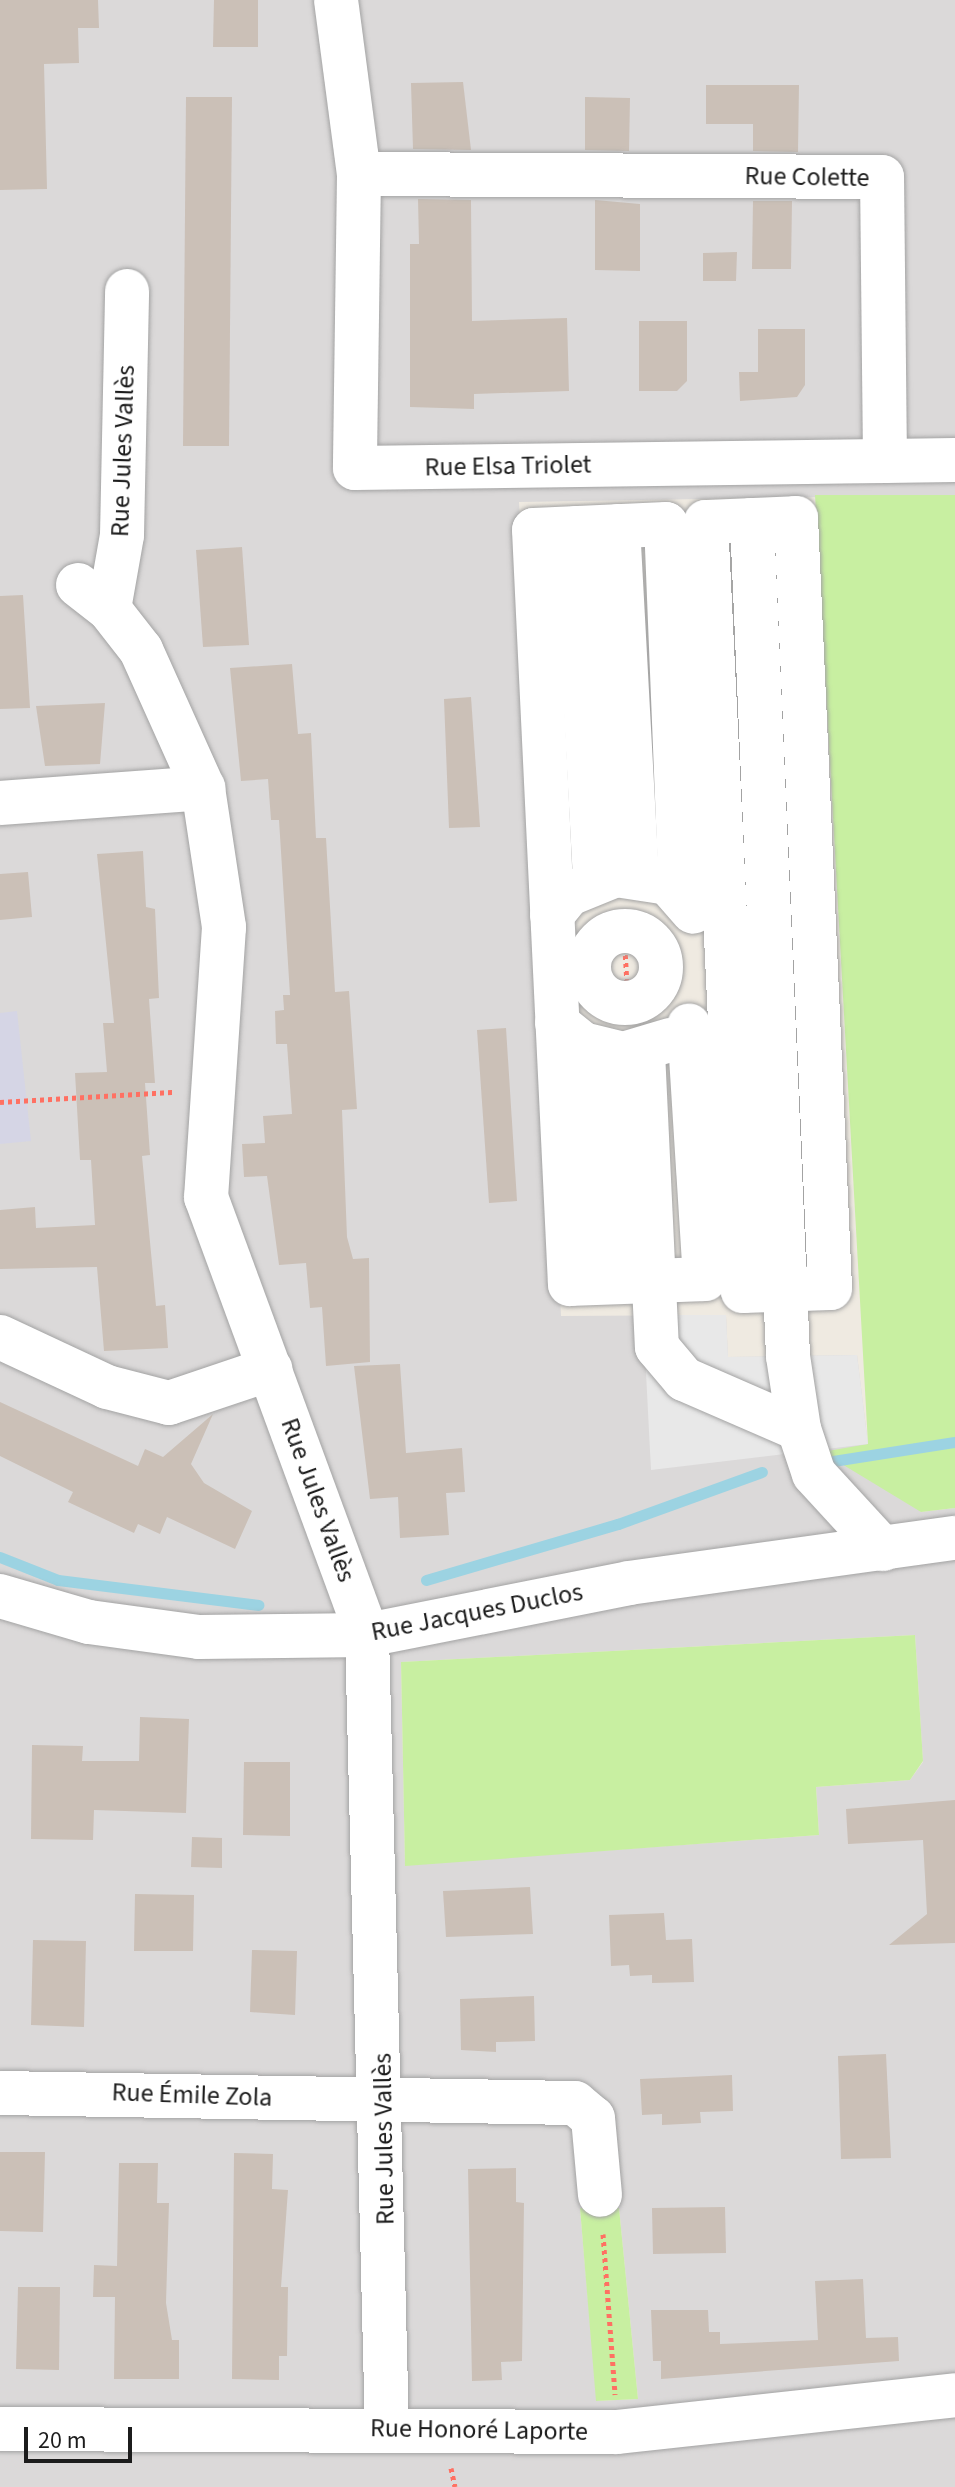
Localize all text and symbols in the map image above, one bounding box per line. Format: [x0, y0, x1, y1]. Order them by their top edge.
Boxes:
street label: Rue Colette [744, 160, 870, 194]
street label: Rue Jules Vallès [104, 364, 142, 538]
street label: Rue Elsa Triolet [424, 449, 592, 483]
street label: Rue Jules Vallès [274, 1414, 362, 1586]
street label: Rue Jacques Duclos [368, 1576, 586, 1648]
street label: Rue Jules Vallès [367, 2053, 401, 2225]
street label: Rue Émile Zola [111, 2077, 273, 2113]
scale bar [28, 2411, 136, 2461]
street label: Rue Honoré Laporte [370, 2413, 588, 2447]
text: 20 m [38, 2423, 87, 2458]

